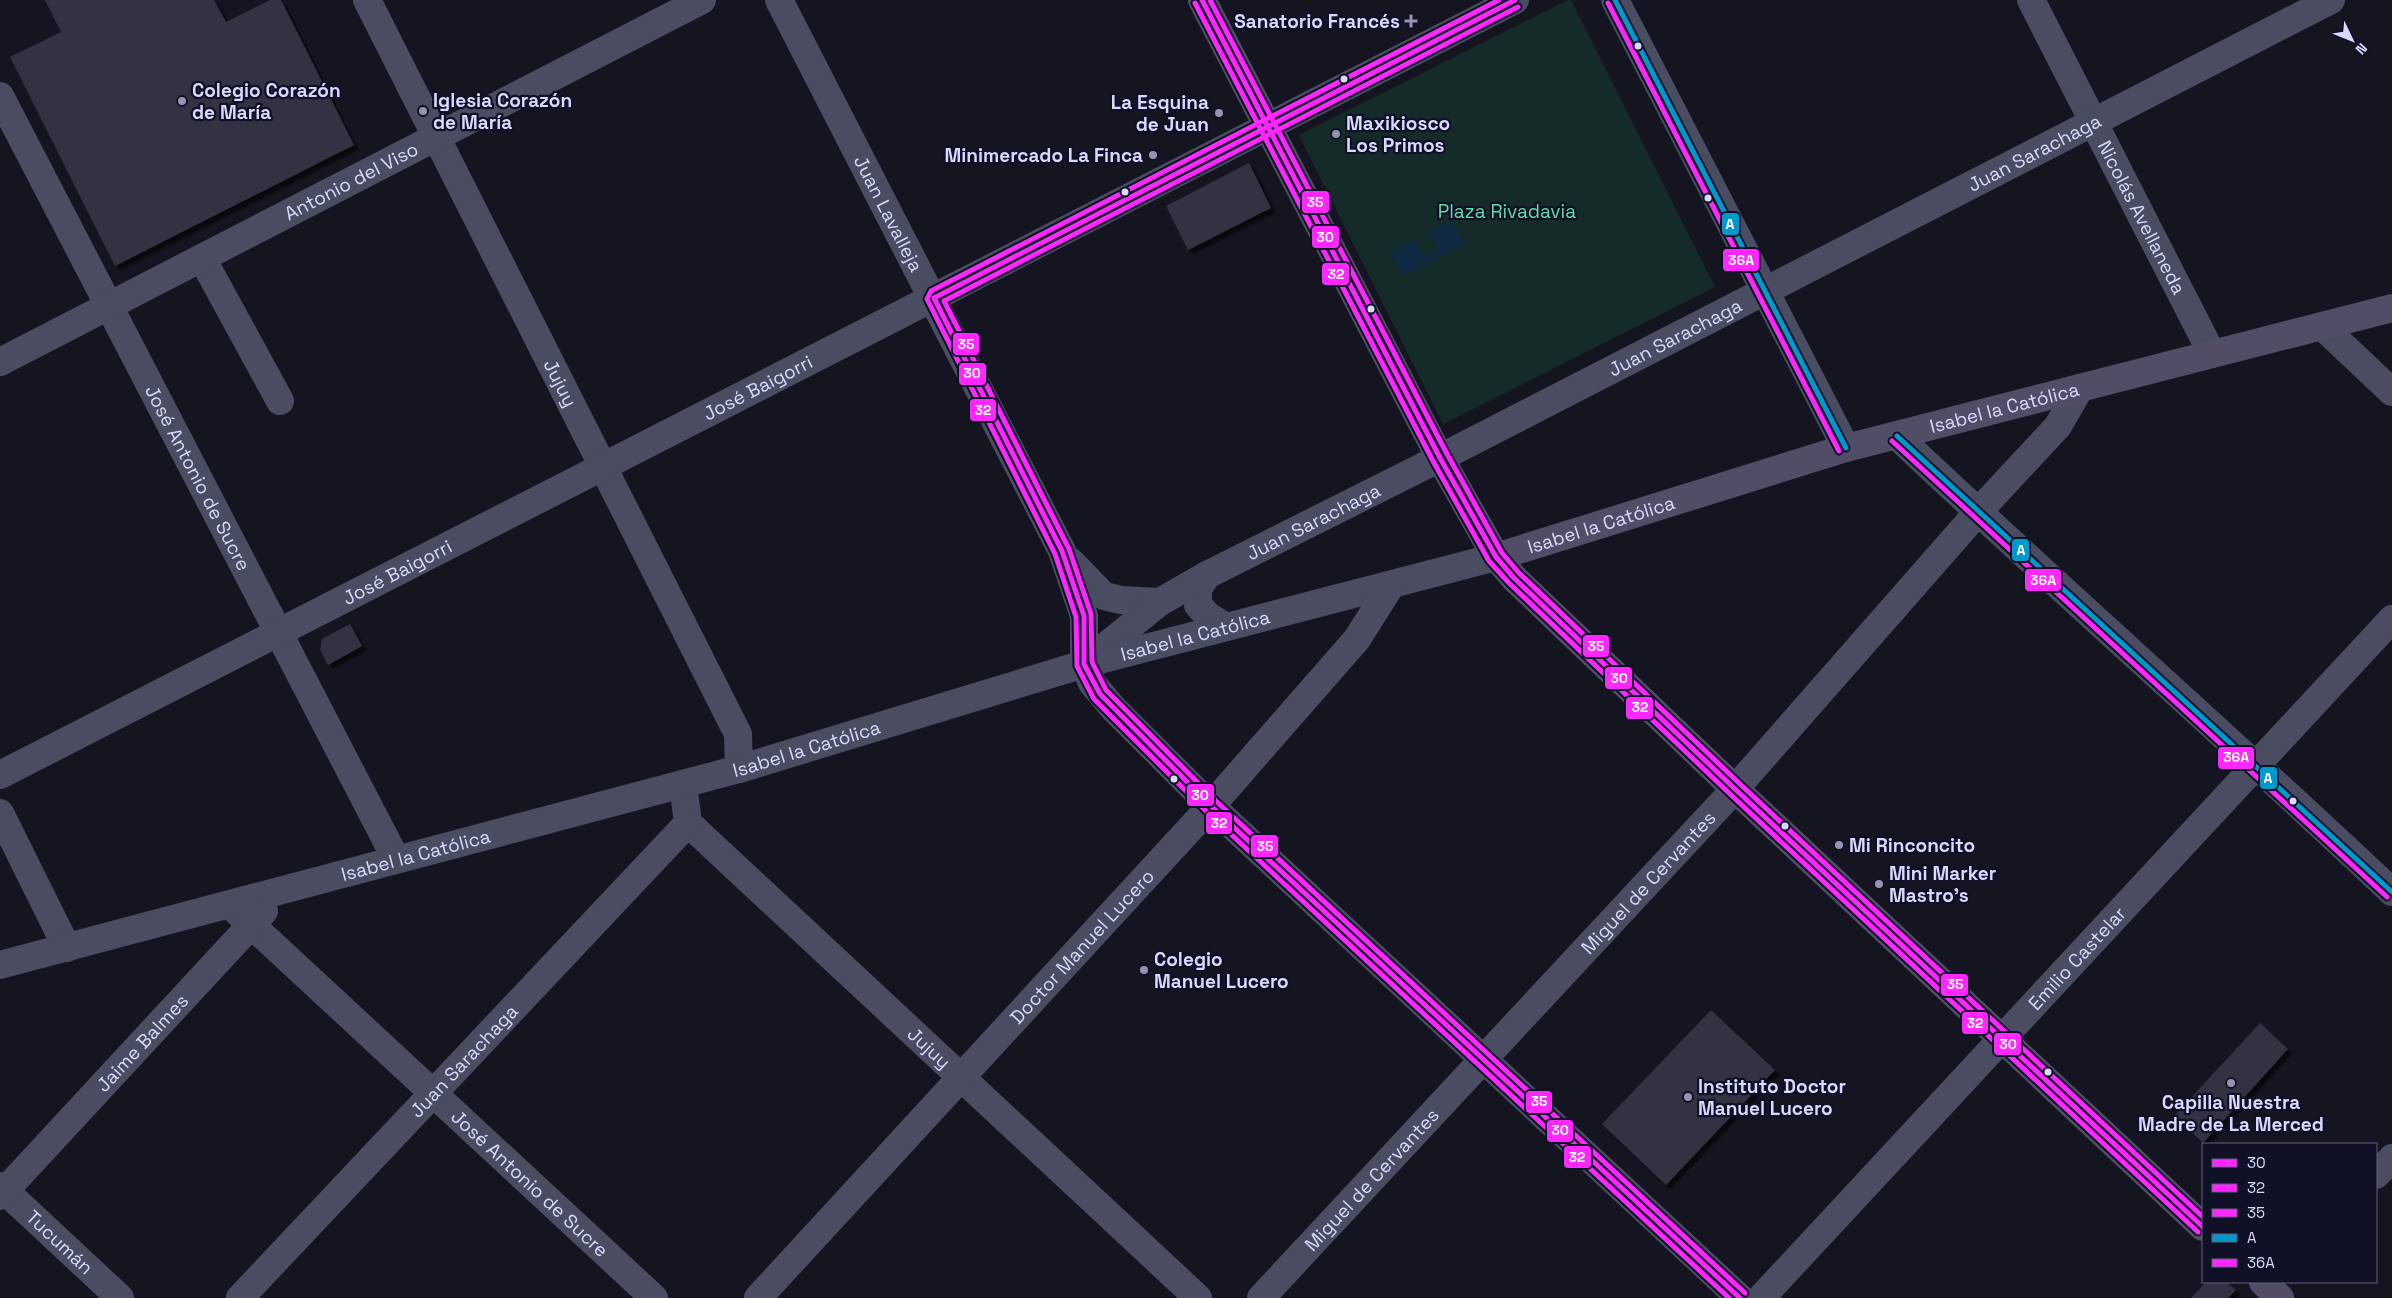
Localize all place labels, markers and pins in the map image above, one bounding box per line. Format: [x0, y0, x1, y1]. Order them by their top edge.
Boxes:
place label: Sanatorio Francés [1234, 9, 1400, 34]
marker: Sanatorio Francés [1404, 14, 1418, 28]
unlabelled marker [1633, 41, 1643, 51]
unlabelled marker [1339, 74, 1349, 84]
place label: Colegio Corazón de María [192, 78, 341, 125]
place label: Iglesia Corazón de María [433, 88, 572, 135]
place label: La Esquina de Juan [1111, 90, 1209, 137]
marker: Colegio Corazón de María [176, 95, 188, 107]
marker: Iglesia Corazón de María [417, 105, 429, 117]
marker: La Esquina de Juan [1213, 107, 1225, 119]
place label: Maxikiosco Los Primos [1346, 111, 1450, 158]
marker: Maxikiosco Los Primos [1330, 128, 1342, 140]
place label: Minimercado La Finca [944, 143, 1143, 168]
marker: Minimercado La Finca [1147, 149, 1159, 161]
unlabelled marker [1120, 187, 1130, 197]
unlabelled marker [1703, 193, 1713, 203]
unlabelled marker [1366, 304, 1376, 314]
unlabelled marker [1169, 774, 1179, 784]
unlabelled marker [2288, 796, 2298, 806]
unlabelled marker [1780, 821, 1790, 831]
place label: Mi Rinconcito [1849, 833, 1975, 858]
marker: Mi Rinconcito [1833, 839, 1845, 851]
place label: Mini Marker Mastro's [1889, 861, 1996, 908]
marker: Mini Marker Mastro's [1873, 878, 1885, 890]
place label: Colegio Manuel Lucero [1154, 947, 1289, 994]
marker: Colegio Manuel Lucero [1138, 964, 1150, 976]
unlabelled marker [2043, 1067, 2053, 1077]
place label: Instituto Doctor Manuel Lucero [1698, 1074, 1846, 1121]
marker: Capilla Nuestra Madre de La Merced [2225, 1077, 2237, 1089]
place label: Capilla Nuestra Madre de La Merced [2138, 1090, 2324, 1137]
marker: Instituto Doctor Manuel Lucero [1682, 1091, 1694, 1103]

